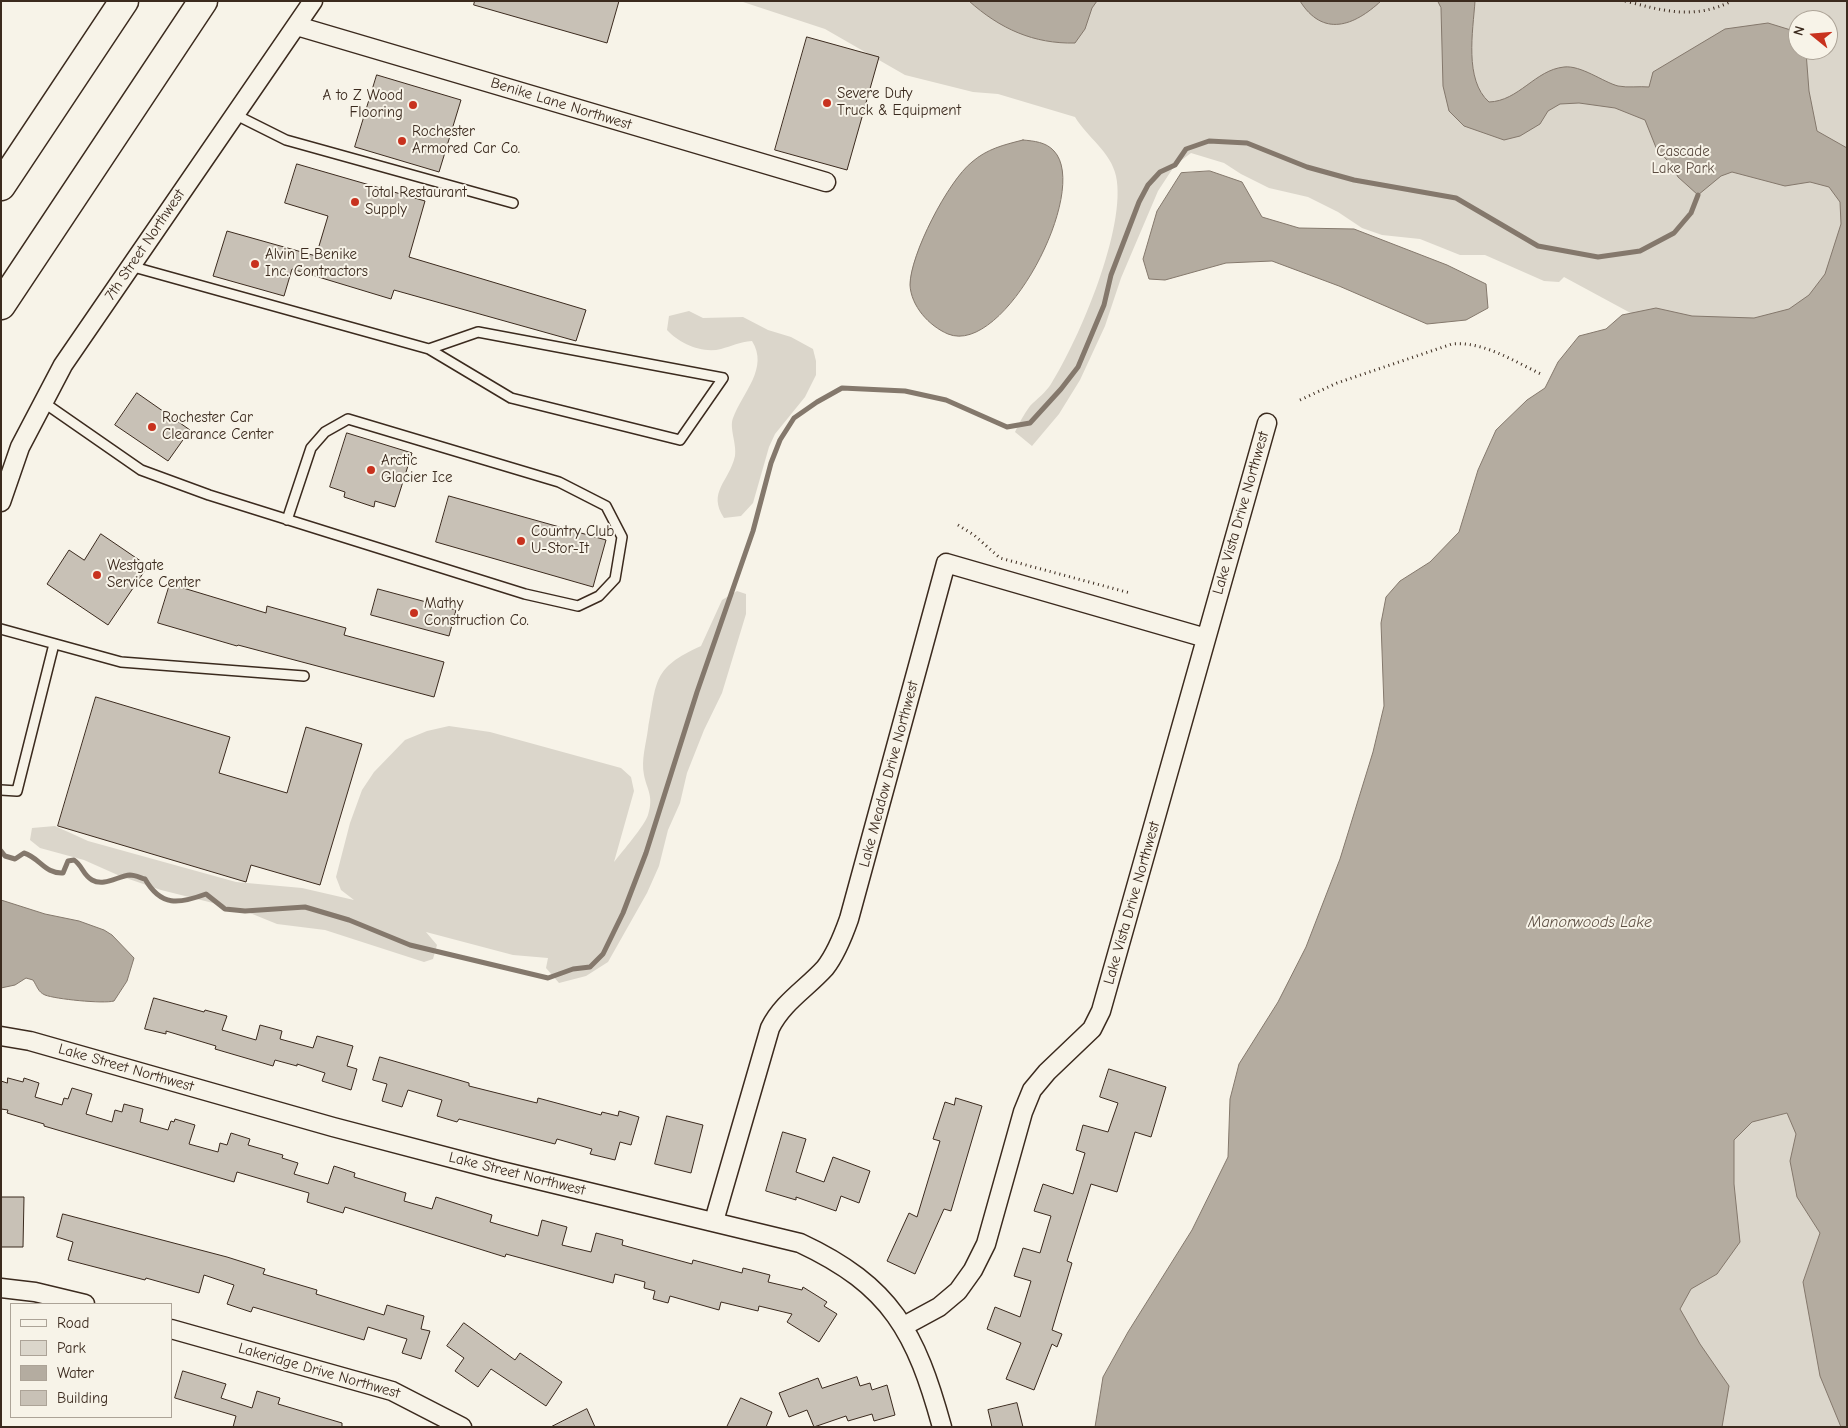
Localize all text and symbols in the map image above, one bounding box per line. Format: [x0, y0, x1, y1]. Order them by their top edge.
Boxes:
north arrow [1788, 10, 1838, 60]
text: N [1790, 24, 1809, 38]
street label: Benike Lane Northwest [488, 74, 634, 134]
place label: Severe Duty Truck & Equipment [837, 85, 961, 120]
place label: A to Z Wood Flooring [323, 87, 403, 122]
marker: Severe Duty Truck & Equipment [821, 97, 833, 109]
marker: A to Z Wood Flooring [407, 99, 419, 111]
place label: Rochester Armored Car Co. [412, 123, 520, 158]
marker: Rochester Armored Car Co. [396, 135, 408, 147]
park label: Cascade Lake Park [1651, 143, 1715, 178]
place label: Total Restaurant Supply [365, 184, 467, 219]
street label: 7th Street Northwest [101, 186, 189, 304]
marker: Total Restaurant Supply [349, 196, 361, 208]
place label: Alvin E Benike Inc. Contractors [265, 246, 368, 281]
marker: Alvin E Benike Inc. Contractors [249, 258, 261, 270]
place label: Rochester Car Clearance Center [162, 409, 274, 444]
marker: Rochester Car Clearance Center [146, 421, 158, 433]
street label: Lake Vista Drive Northwest [1209, 429, 1273, 597]
place label: Arctic Glacier Ice [381, 452, 453, 487]
marker: Arctic Glacier Ice [365, 464, 377, 476]
place label: Country Club U-Stor-It [531, 523, 614, 558]
marker: Country Club U-Stor-It [515, 535, 527, 547]
place label: Westgate Service Center [107, 557, 201, 592]
marker: Westgate Service Center [91, 569, 103, 581]
place label: Mathy Construction Co. [424, 595, 529, 630]
marker: Mathy Construction Co. [408, 607, 420, 619]
street label: Lake Meadow Drive Northwest [855, 679, 923, 869]
street label: Lake Vista Drive Northwest [1100, 819, 1164, 987]
water label: Manorwoods Lake [1528, 912, 1652, 932]
street label: Lake Street Northwest [56, 1040, 196, 1096]
street label: Lake Street Northwest [447, 1148, 587, 1200]
legend [10, 1303, 172, 1418]
text: Road [57, 1314, 89, 1332]
text: Park [57, 1339, 86, 1357]
street label: Lakeridge Drive Northwest [236, 1339, 402, 1403]
text: Water [57, 1364, 94, 1382]
text: Building [57, 1389, 108, 1407]

